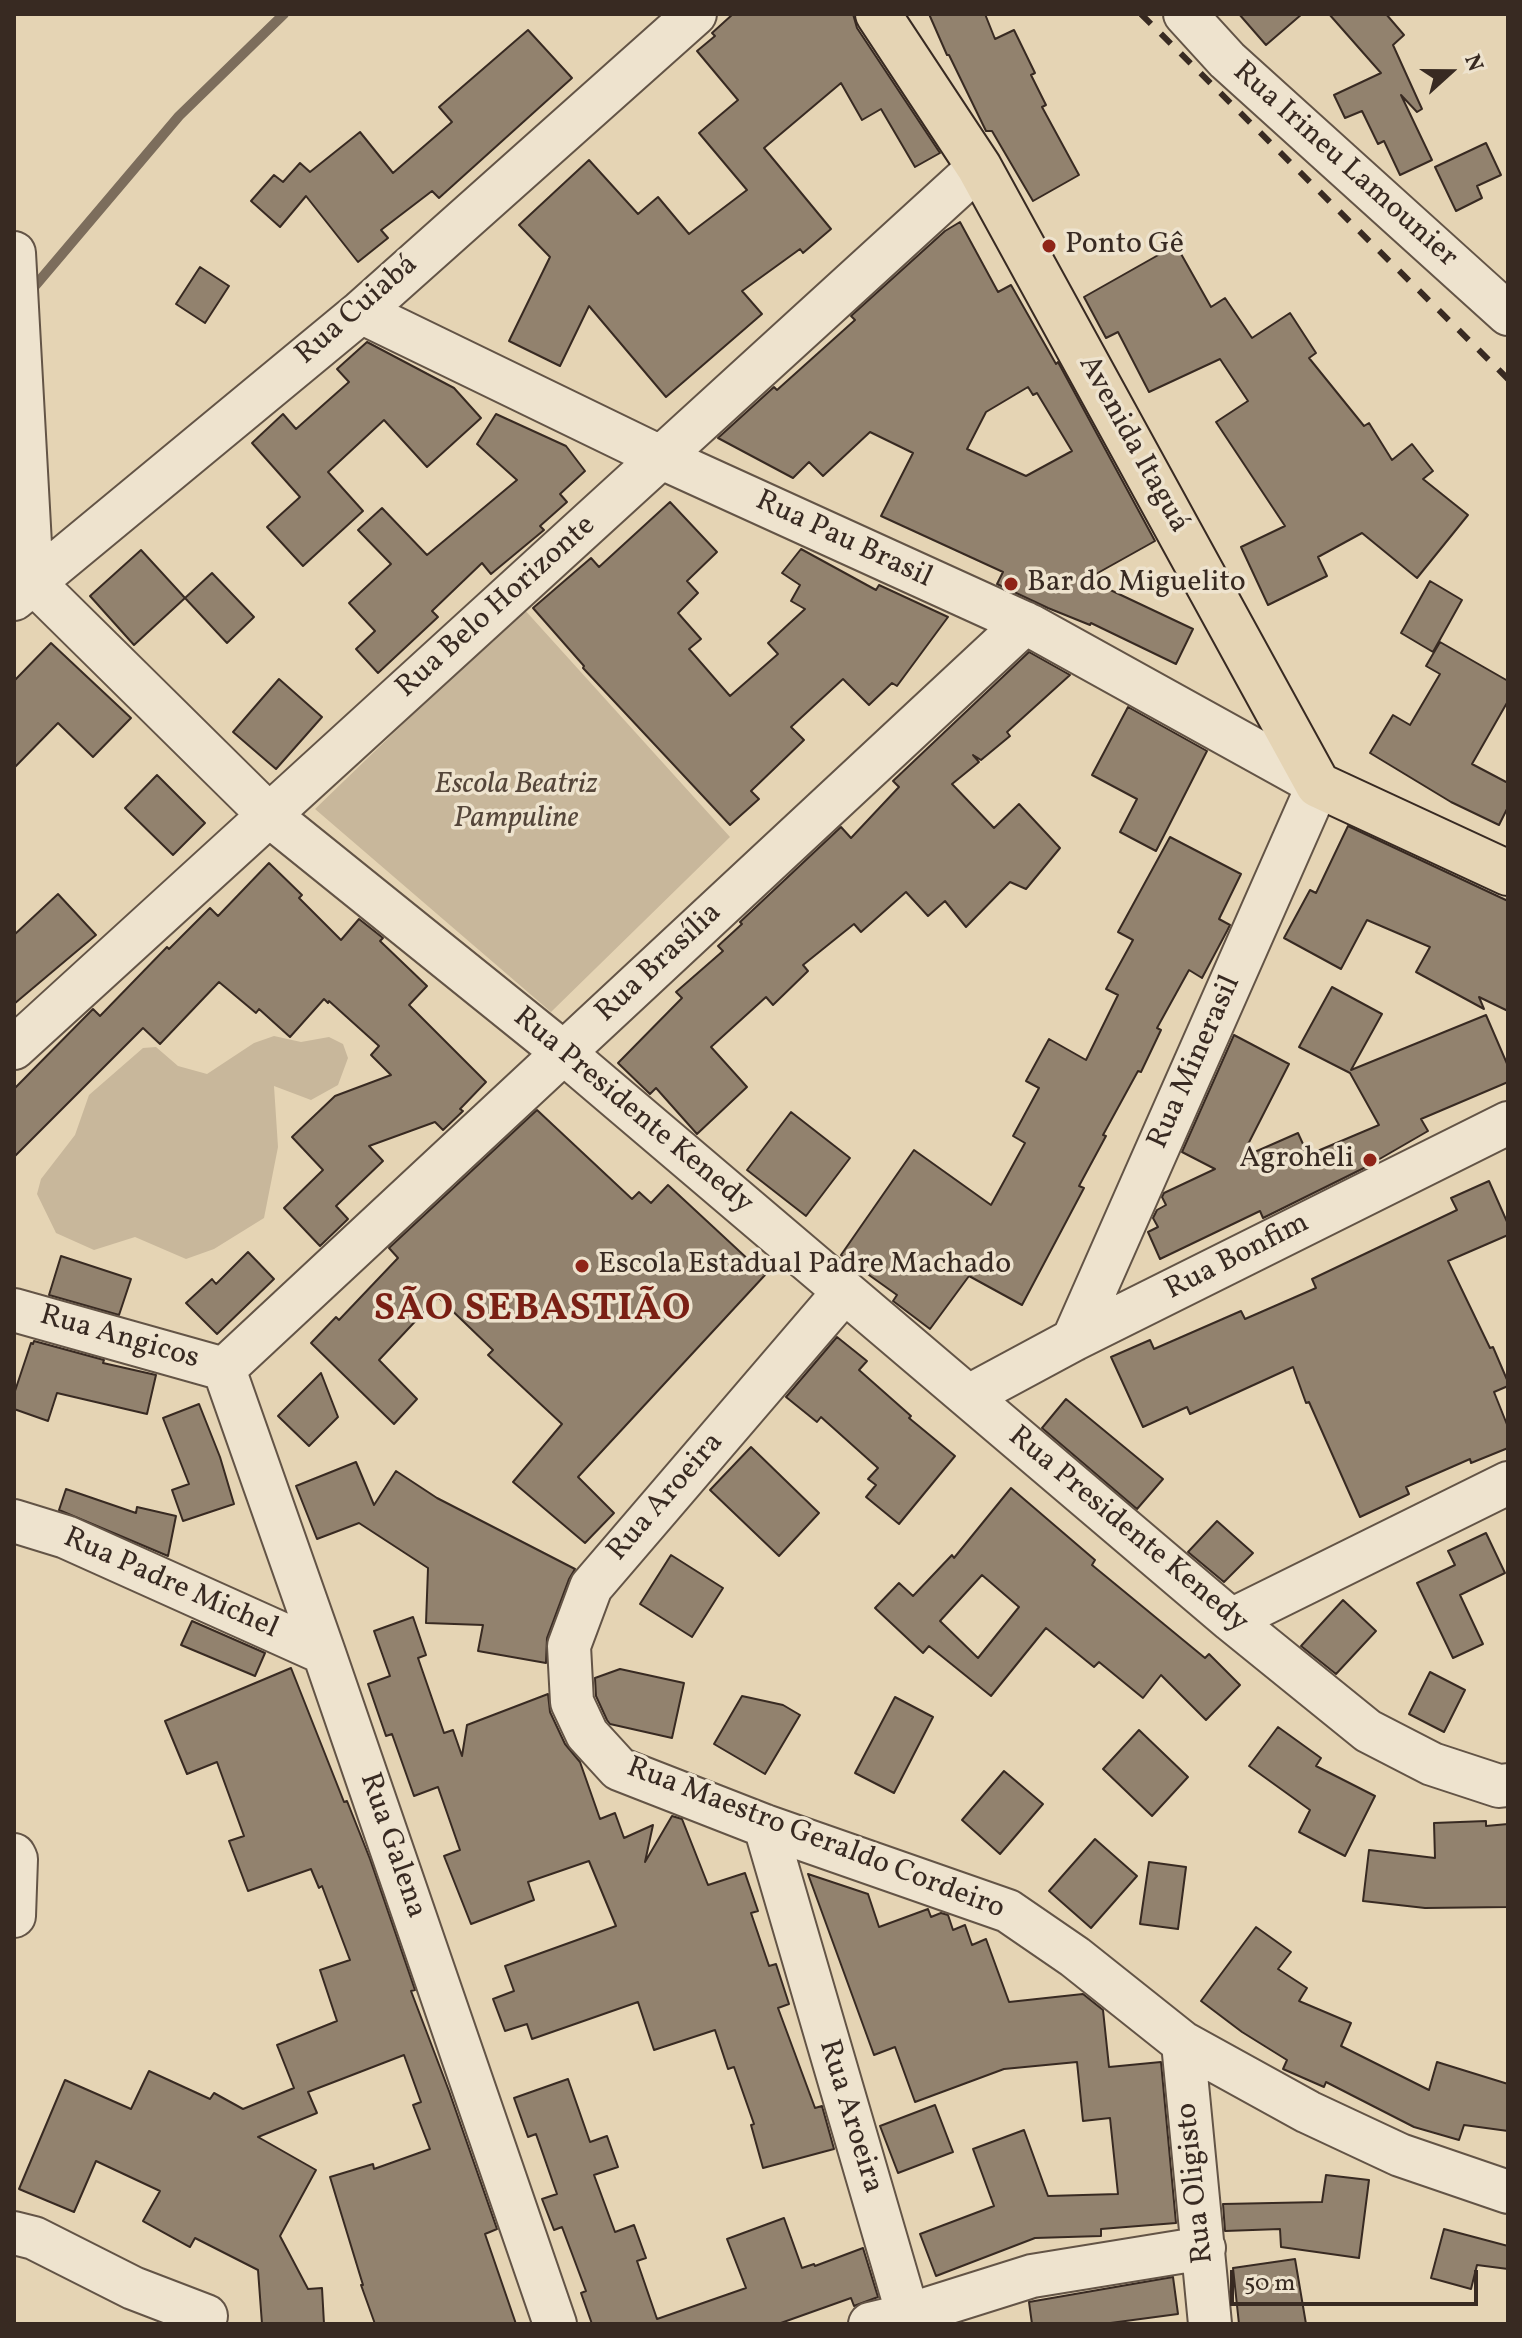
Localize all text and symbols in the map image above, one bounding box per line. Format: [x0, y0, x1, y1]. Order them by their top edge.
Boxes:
north arrow [1410, 32, 1490, 112]
text: N [1456, 50, 1490, 76]
street label: Rua Irineu Lamounier [1224, 55, 1464, 277]
place label: Ponto Gê [1065, 228, 1184, 264]
marker: Ponto Gê [1040, 237, 1058, 255]
street label: Rua Cuiabá [290, 248, 426, 374]
street label: Avenida Itaguá [1068, 350, 1196, 540]
street label: Rua Pau Brasil [749, 484, 937, 598]
street label: Rua Belo Horizonte [390, 509, 604, 707]
place label: Bar do Miguelito [1027, 566, 1246, 602]
marker: Bar do Miguelito [1002, 575, 1020, 593]
park label: Escola Beatriz Pampuline [434, 768, 598, 838]
street label: Rua Brasília [589, 896, 731, 1032]
street label: Rua Minerasil [1142, 971, 1250, 1155]
street label: Rua Presidente Kenedy [505, 1001, 759, 1223]
place label: Agroheli [1239, 1142, 1354, 1178]
marker: Agroheli [1361, 1151, 1379, 1169]
street label: Rua Bonfim [1160, 1206, 1316, 1310]
place label: Escola Estadual Padre Machado [598, 1248, 1011, 1284]
marker: Escola Estadual Padre Machado [573, 1257, 591, 1275]
district label: SÃO SEBASTIÃO [374, 1289, 692, 1335]
street label: Rua Angicos [35, 1299, 203, 1379]
street label: Rua Presidente Kenedy [1000, 1420, 1254, 1642]
street label: Rua Aroeira [601, 1426, 733, 1570]
street label: Rua Padre Michel [57, 1522, 283, 1648]
street label: Rua Maestro Geraldo Cordeiro [621, 1751, 1009, 1929]
street label: Rua Galena [349, 1769, 433, 1923]
street label: Rua Aroeira [809, 2036, 889, 2198]
street label: Rua Oligisto [1171, 2101, 1223, 2265]
scale bar [1234, 2254, 1482, 2304]
text: 50 m [1244, 2267, 1296, 2301]

